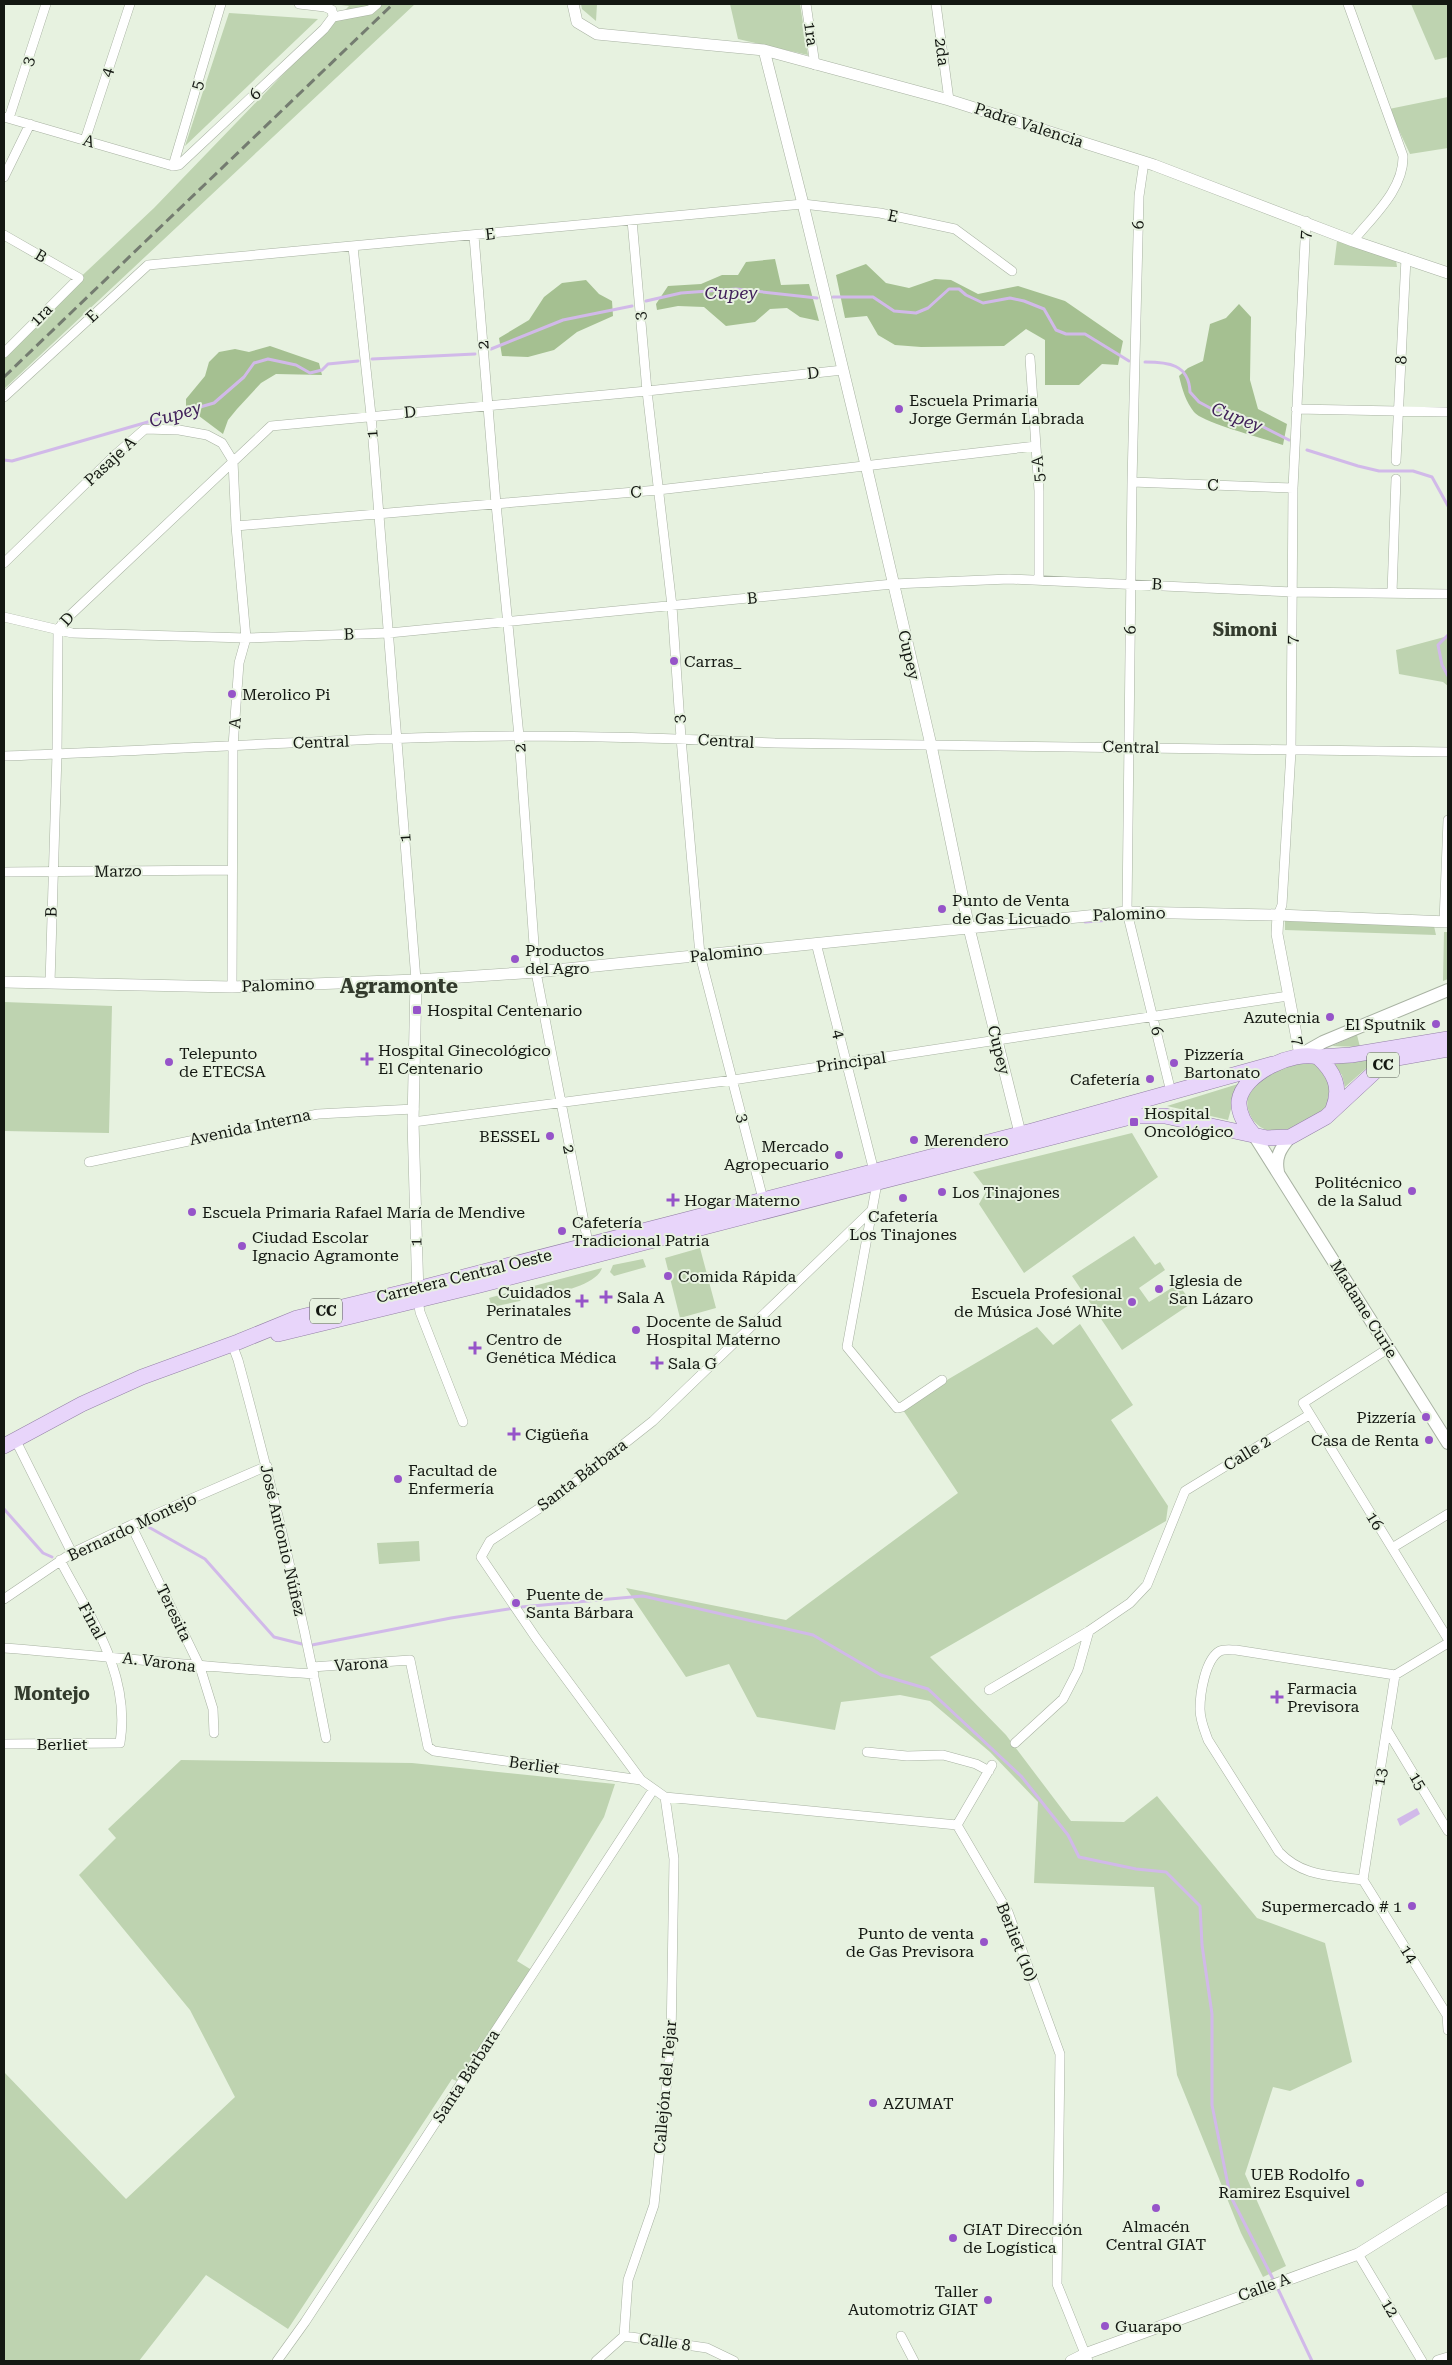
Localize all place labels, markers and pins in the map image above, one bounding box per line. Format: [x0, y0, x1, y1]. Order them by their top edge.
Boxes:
place label: Escuela Primaria Jorge Germán Labrada [909, 391, 1084, 428]
marker: Escuela Primaria Jorge Germán Labrada [893, 403, 905, 415]
place label: Carras_ [684, 652, 741, 671]
marker: Carras_ [668, 655, 680, 667]
place label: Merolico Pi [242, 685, 330, 704]
marker: Merolico Pi [226, 688, 238, 700]
place label: Punto de Venta de Gas Licuado [952, 891, 1071, 928]
marker: Punto de Venta de Gas Licuado [936, 903, 948, 915]
place label: Productos del Agro [525, 941, 604, 978]
marker: Productos del Agro [509, 953, 521, 965]
place label: Hospital Centenario [427, 1001, 583, 1020]
marker: Hospital Centenario [411, 1004, 423, 1016]
place label: Azutecnia [1243, 1008, 1320, 1027]
marker: Azutecnia [1324, 1011, 1336, 1023]
place label: El Sputnik [1345, 1015, 1426, 1034]
marker: El Sputnik [1430, 1018, 1442, 1030]
place label: Hospital Ginecológico El Centenario [378, 1041, 551, 1078]
place label: Telepunto de ETECSA [179, 1044, 266, 1081]
place label: Pizzería Bartonato [1184, 1045, 1260, 1082]
marker: Hospital Ginecológico El Centenario [360, 1052, 374, 1066]
marker: Telepunto de ETECSA [163, 1056, 175, 1068]
marker: Pizzería Bartonato [1168, 1057, 1180, 1069]
place label: Cafetería [1070, 1070, 1140, 1089]
marker: Cafetería [1144, 1073, 1156, 1085]
place label: Hospital Oncológico [1144, 1104, 1234, 1141]
marker: Hospital Oncológico [1128, 1116, 1140, 1128]
place label: BESSEL [479, 1127, 540, 1146]
marker: BESSEL [544, 1130, 556, 1142]
place label: Merendero [924, 1131, 1009, 1150]
marker: Merendero [908, 1134, 920, 1146]
place label: Mercado Agropecuario [724, 1137, 829, 1174]
marker: Mercado Agropecuario [833, 1149, 845, 1161]
place label: Politécnico de la Salud [1314, 1173, 1402, 1210]
place label: Los Tinajones [952, 1183, 1060, 1202]
marker: Politécnico de la Salud [1406, 1185, 1418, 1197]
marker: Los Tinajones [936, 1186, 948, 1198]
place label: Hogar Materno [684, 1191, 800, 1210]
marker: Cafetería Los Tinajones [897, 1192, 909, 1204]
marker: Hogar Materno [666, 1193, 680, 1207]
place label: Escuela Primaria Rafael María de Mendive [202, 1203, 525, 1222]
marker: Escuela Primaria Rafael María de Mendive [186, 1206, 198, 1218]
place label: Cafetería Los Tinajones [849, 1207, 957, 1244]
place label: Cafetería Tradicional Patria [572, 1213, 710, 1250]
marker: Cafetería Tradicional Patria [556, 1225, 568, 1237]
place label: Ciudad Escolar Ignacio Agramonte [252, 1228, 399, 1265]
marker: Ciudad Escolar Ignacio Agramonte [236, 1240, 248, 1252]
place label: Comida Rápida [678, 1267, 797, 1286]
marker: Comida Rápida [662, 1270, 674, 1282]
place label: Iglesia de San Lázaro [1169, 1271, 1253, 1308]
place label: Cuidados Perinatales [486, 1283, 571, 1320]
marker: Iglesia de San Lázaro [1153, 1283, 1165, 1295]
place label: Escuela Profesional de Música José White [954, 1284, 1122, 1321]
place label: Sala A [617, 1288, 665, 1307]
marker: Sala A [599, 1290, 613, 1304]
marker: Cuidados Perinatales [575, 1294, 589, 1308]
marker: Escuela Profesional de Música José White [1126, 1296, 1138, 1308]
place label: Docente de Salud Hospital Materno [646, 1312, 782, 1349]
marker: Docente de Salud Hospital Materno [630, 1324, 642, 1336]
place label: Centro de Genética Médica [486, 1330, 617, 1367]
marker: Centro de Genética Médica [468, 1341, 482, 1355]
place label: Sala G [668, 1354, 717, 1373]
marker: Sala G [650, 1356, 664, 1370]
place label: Pizzería [1356, 1408, 1416, 1427]
marker: Pizzería [1420, 1411, 1432, 1423]
place label: Cigüeña [525, 1425, 589, 1444]
marker: Cigüeña [507, 1427, 521, 1441]
place label: Casa de Renta [1311, 1431, 1419, 1450]
marker: Casa de Renta [1423, 1434, 1435, 1446]
place label: Facultad de Enfermería [408, 1461, 497, 1498]
marker: Facultad de Enfermería [392, 1473, 404, 1485]
place label: Puente de Santa Bárbara [526, 1585, 634, 1622]
marker: Puente de Santa Bárbara [510, 1597, 522, 1609]
place label: Farmacia Previsora [1287, 1679, 1360, 1716]
marker: Farmacia Previsora [1271, 1691, 1283, 1703]
place label: Supermercado # 1 [1262, 1897, 1402, 1916]
marker: Supermercado # 1 [1406, 1900, 1418, 1912]
place label: Punto de venta de Gas Previsora [846, 1924, 974, 1961]
marker: Punto de venta de Gas Previsora [978, 1936, 990, 1948]
place label: AZUMAT [883, 2094, 954, 2113]
marker: AZUMAT [867, 2097, 879, 2109]
place label: UEB Rodolfo Ramirez Esquivel [1218, 2165, 1350, 2202]
marker: UEB Rodolfo Ramirez Esquivel [1354, 2177, 1366, 2189]
marker: Almacén Central GIAT [1150, 2202, 1162, 2214]
place label: Almacén Central GIAT [1106, 2217, 1206, 2254]
place label: GIAT Dirección de Logística [963, 2220, 1083, 2257]
marker: GIAT Dirección de Logística [947, 2232, 959, 2244]
place label: Taller Automotriz GIAT [848, 2282, 978, 2319]
marker: Taller Automotriz GIAT [982, 2294, 994, 2306]
place label: Guarapo [1115, 2317, 1182, 2336]
marker: Guarapo [1099, 2320, 1111, 2332]

